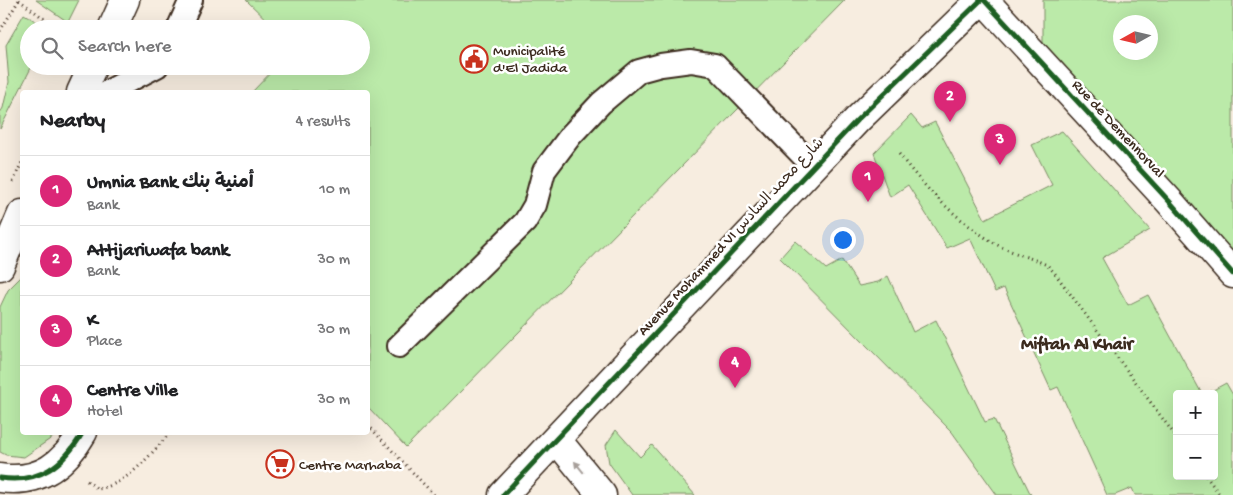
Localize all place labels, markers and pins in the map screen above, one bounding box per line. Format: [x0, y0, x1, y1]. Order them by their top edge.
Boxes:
place label: Municipalité d'El Jadida [493, 43, 568, 78]
public building icon: Municipalité d'El Jadida [459, 44, 489, 74]
pin: 2 [934, 81, 966, 122]
pin: 3 [984, 124, 1016, 165]
pin: 1 [852, 161, 884, 202]
pin: 4 [719, 347, 751, 388]
supermarket icon: Centre Marhaba [265, 449, 295, 479]
place label: Centre Marhaba [299, 457, 402, 475]

